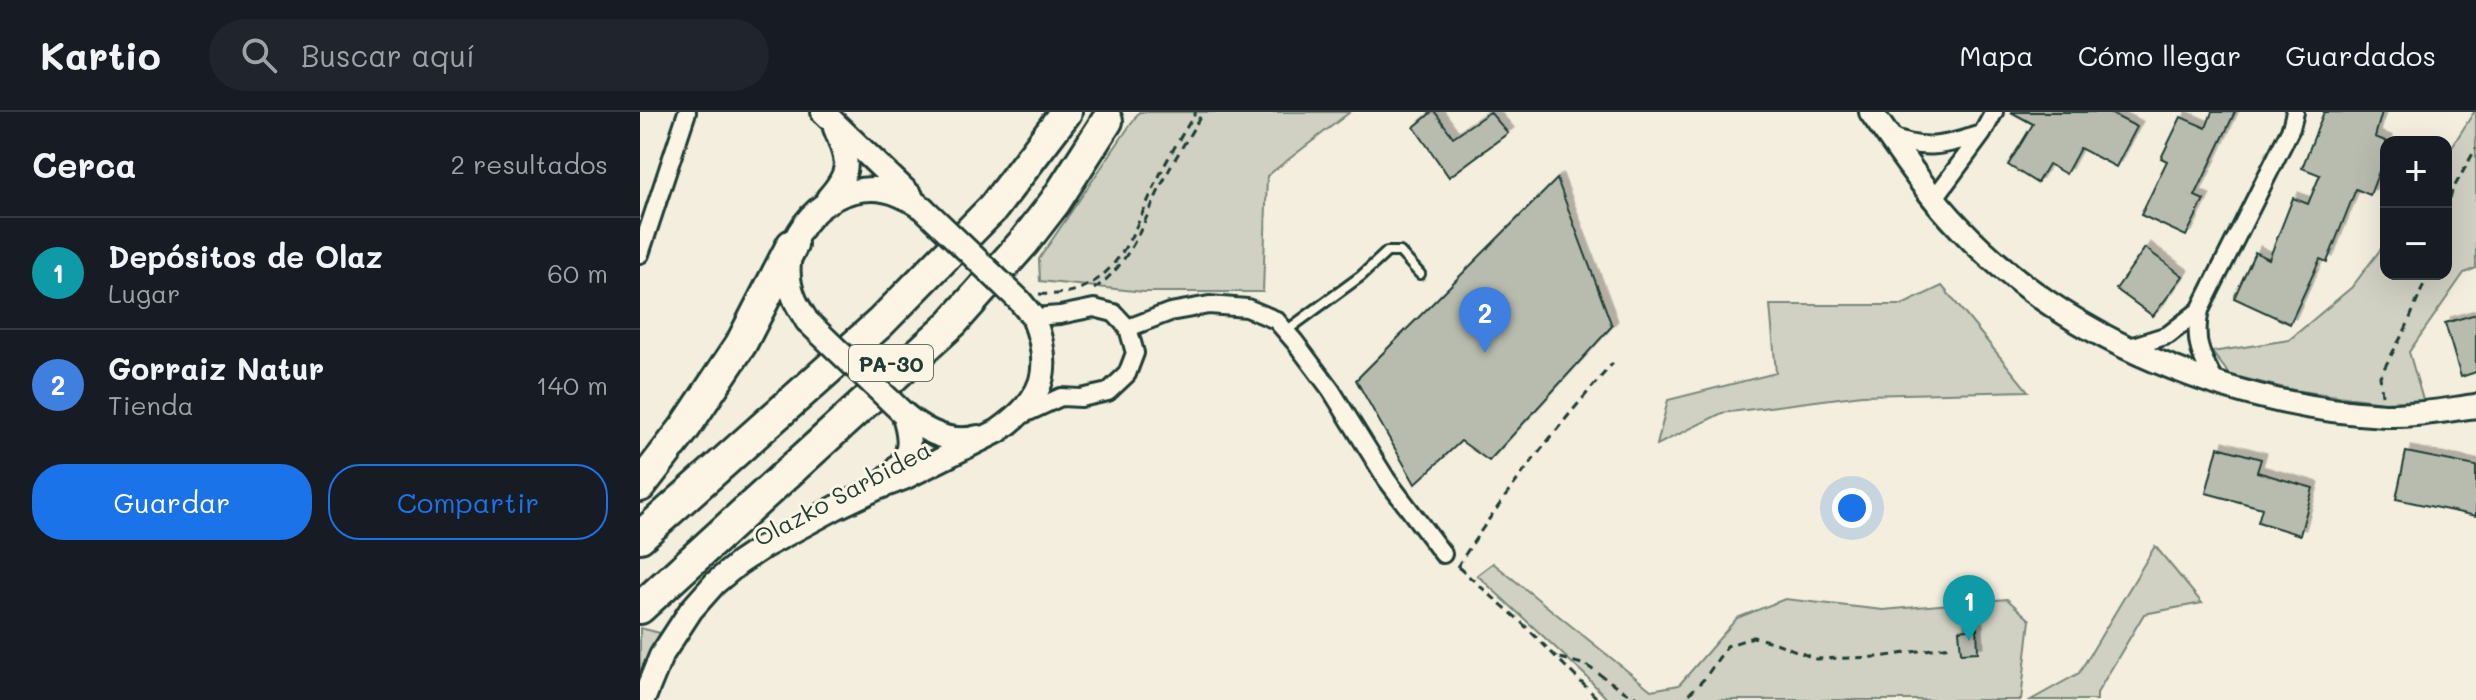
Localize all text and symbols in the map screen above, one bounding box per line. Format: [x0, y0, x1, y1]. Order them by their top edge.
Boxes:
search box [209, 19, 769, 91]
text: Kartio [40, 30, 161, 80]
icon: search [237, 33, 281, 77]
text: Buscar aquí [301, 35, 475, 75]
text: Mapa [1959, 37, 2034, 73]
text: Cómo llegar [2078, 37, 2241, 73]
text: Guardados [2285, 37, 2436, 73]
map controls [2380, 136, 2452, 280]
button: + [2380, 136, 2452, 208]
text: Cerca [32, 142, 136, 187]
text: 2 resultados [450, 147, 608, 181]
button: − [2380, 208, 2452, 280]
text: Depósitos de Olaz [108, 236, 383, 276]
text: 1 [52, 256, 64, 290]
text: 60 m [547, 256, 608, 290]
text: Lugar [108, 276, 180, 310]
pin: 2 [1459, 287, 1511, 353]
road number: PA-30 [849, 345, 933, 381]
text: Gorraiz Natur [108, 348, 324, 388]
text: 2 [51, 368, 65, 402]
text: 140 m [536, 368, 608, 402]
text: Tienda [108, 388, 194, 422]
street label: Olazko Sarbidea [748, 433, 936, 553]
button: Guardar [32, 464, 312, 540]
button: Compartir [328, 464, 608, 540]
your location [1832, 488, 1872, 528]
pin: 1 [1943, 575, 1995, 641]

